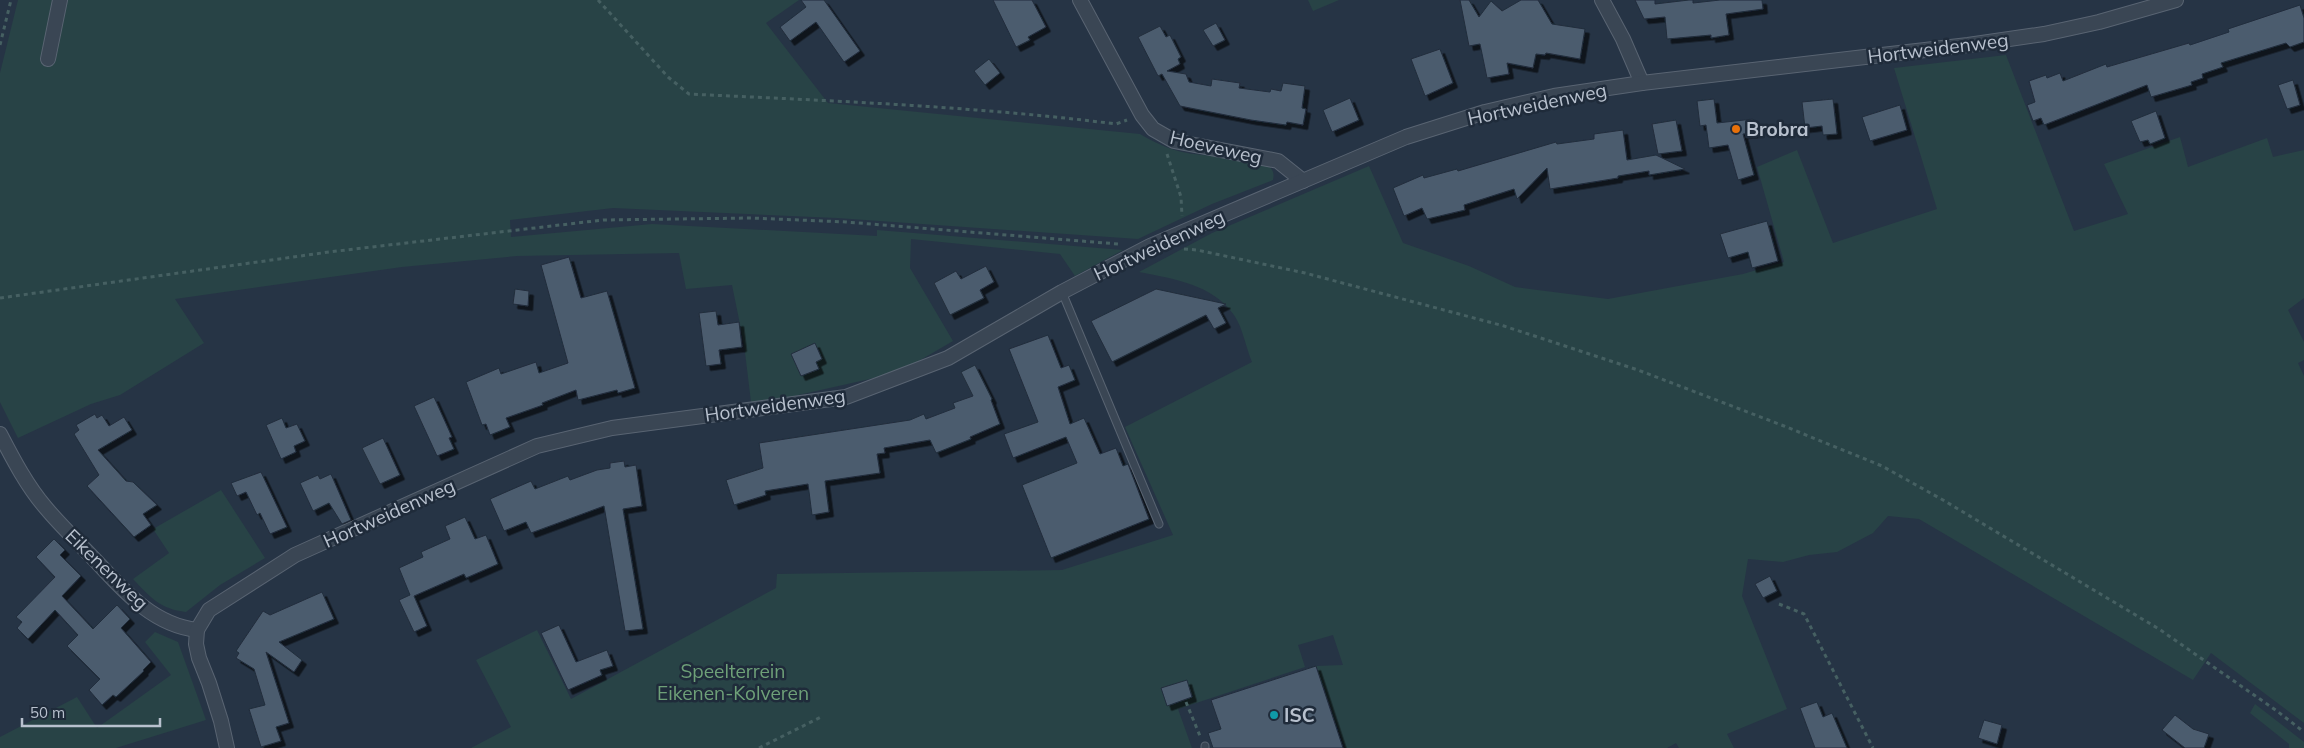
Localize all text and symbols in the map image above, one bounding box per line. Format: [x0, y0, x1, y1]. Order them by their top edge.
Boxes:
street label: Hortweidenweg [1866, 27, 2010, 69]
street label: Hortweidenweg [1465, 78, 1609, 130]
place label: Brobra [1746, 117, 1809, 141]
marker: Brobra [1730, 123, 1742, 135]
street label: Hoeveweg [1168, 125, 1264, 169]
street label: Hortweidenweg [1090, 204, 1228, 286]
street label: Hortweidenweg [703, 383, 847, 427]
street label: Hortweidenweg [319, 473, 459, 553]
street label: Eikenenweg [60, 523, 154, 615]
park label: Speelterrein Eikenen-Kolveren [657, 659, 809, 705]
scale bar [22, 696, 160, 728]
text: 50 m [30, 703, 65, 722]
place label: ISC [1284, 703, 1315, 727]
marker: ISC [1268, 709, 1280, 721]

